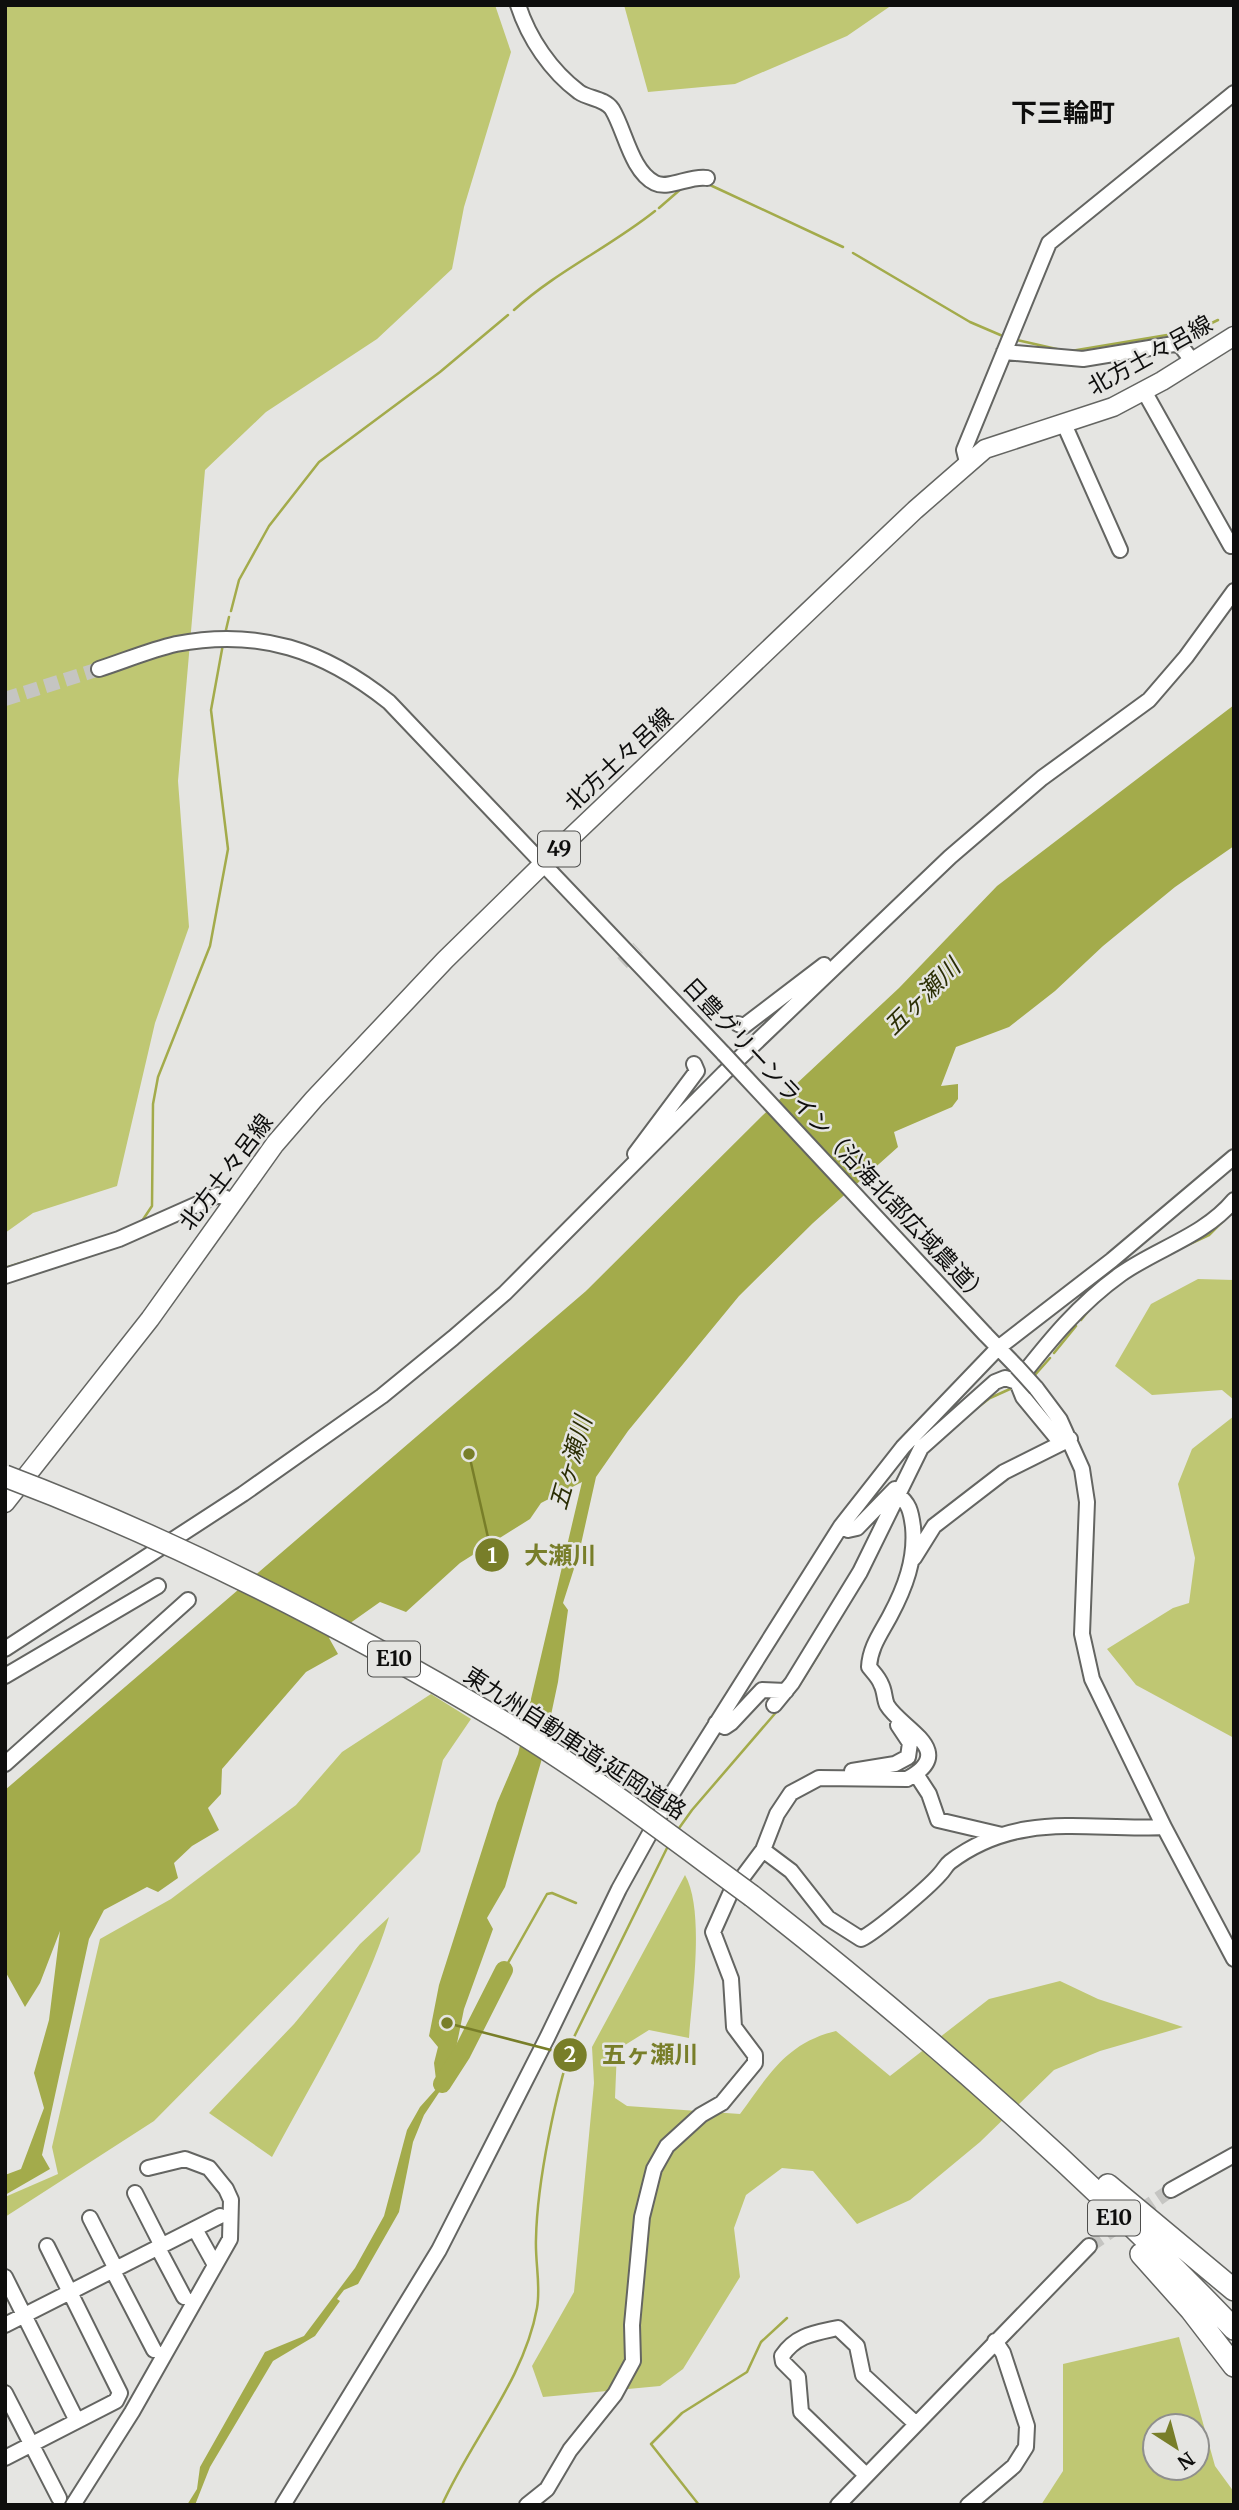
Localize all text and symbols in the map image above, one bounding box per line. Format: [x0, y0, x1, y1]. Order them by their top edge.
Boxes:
district label: 下三輪町 [1011, 96, 1115, 129]
street label: 北方土々呂線 [1082, 308, 1217, 401]
street label: 北方土々呂線 [558, 701, 679, 816]
road number: 49 [538, 832, 580, 866]
water label: 五ヶ瀬川 [877, 950, 969, 1042]
street label: 日豊グリーンライン（沿海北部広域農道） [677, 971, 996, 1310]
street label: 北方土々呂線 [172, 1108, 279, 1236]
water label: 五ヶ瀬川 [542, 1410, 599, 1513]
callout: 大瀬川 [475, 1533, 610, 1578]
text: 大瀬川 [524, 1540, 596, 1571]
text: 1 [487, 1542, 497, 1569]
road number: E10 [368, 1642, 420, 1676]
street label: 東九州自動車道;延岡道路 [459, 1660, 692, 1825]
callout: 五ヶ瀬川 [553, 2032, 712, 2077]
text: 五ヶ瀬川 [602, 2039, 698, 2070]
text: 2 [564, 2041, 576, 2068]
road number: E10 [1088, 2200, 1140, 2236]
north arrow [1141, 2412, 1211, 2482]
text: N [1173, 2447, 1199, 2475]

